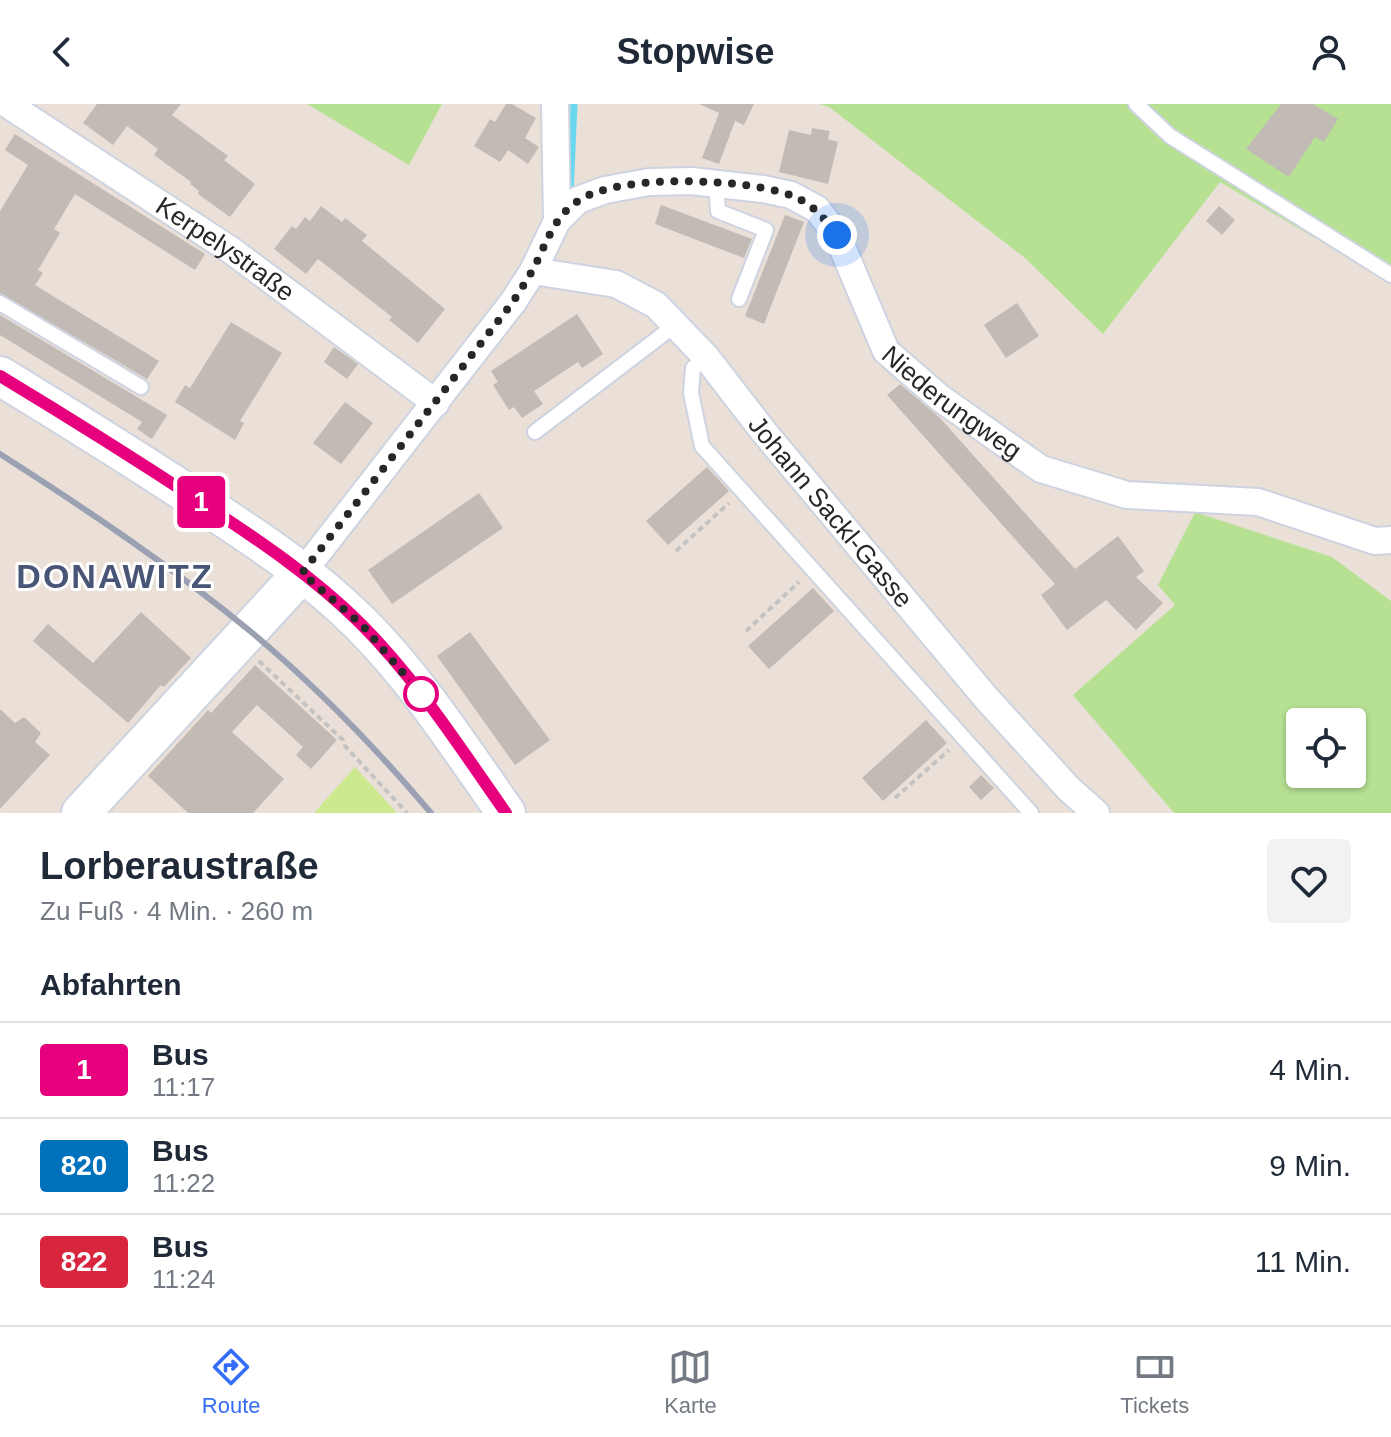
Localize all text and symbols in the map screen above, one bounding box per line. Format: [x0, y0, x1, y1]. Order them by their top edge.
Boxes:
icon: back [40, 30, 84, 74]
icon: person [1307, 30, 1351, 74]
text: Stopwise [616, 31, 775, 72]
street label: Kerpelystraße [150, 190, 300, 307]
your location [817, 215, 857, 255]
street label: Niederungweg [876, 340, 1027, 465]
street label: Johann Sackl-Gasse [742, 410, 919, 613]
line badge: 1 [175, 476, 227, 528]
text: 1 [193, 486, 209, 517]
district label: DONAWITZ [16, 557, 214, 595]
unlabelled marker [404, 677, 438, 711]
map controls [1286, 708, 1366, 788]
button: locate [1286, 708, 1366, 788]
button: heart [1267, 839, 1351, 923]
text: Lorberaustraße [40, 845, 319, 887]
text: Zu Fuß · 4 Min. · 260 m [40, 896, 313, 926]
text: Abfahrten [40, 968, 182, 1001]
text: Bus [152, 1038, 209, 1071]
text: 4 Min. [1269, 1053, 1351, 1086]
text: 1 [76, 1054, 92, 1085]
text: 11:17 [152, 1072, 215, 1102]
text: Bus [152, 1134, 209, 1167]
text: 9 Min. [1269, 1149, 1351, 1182]
text: 820 [61, 1150, 107, 1181]
text: 11:22 [152, 1168, 215, 1198]
text: Bus [152, 1230, 209, 1263]
text: 11 Min. [1255, 1245, 1351, 1278]
text: 822 [61, 1246, 107, 1277]
text: 11:24 [152, 1264, 215, 1294]
tab: Route [202, 1345, 261, 1419]
tab: Karte [664, 1345, 717, 1419]
tab: Tickets [1120, 1345, 1189, 1419]

